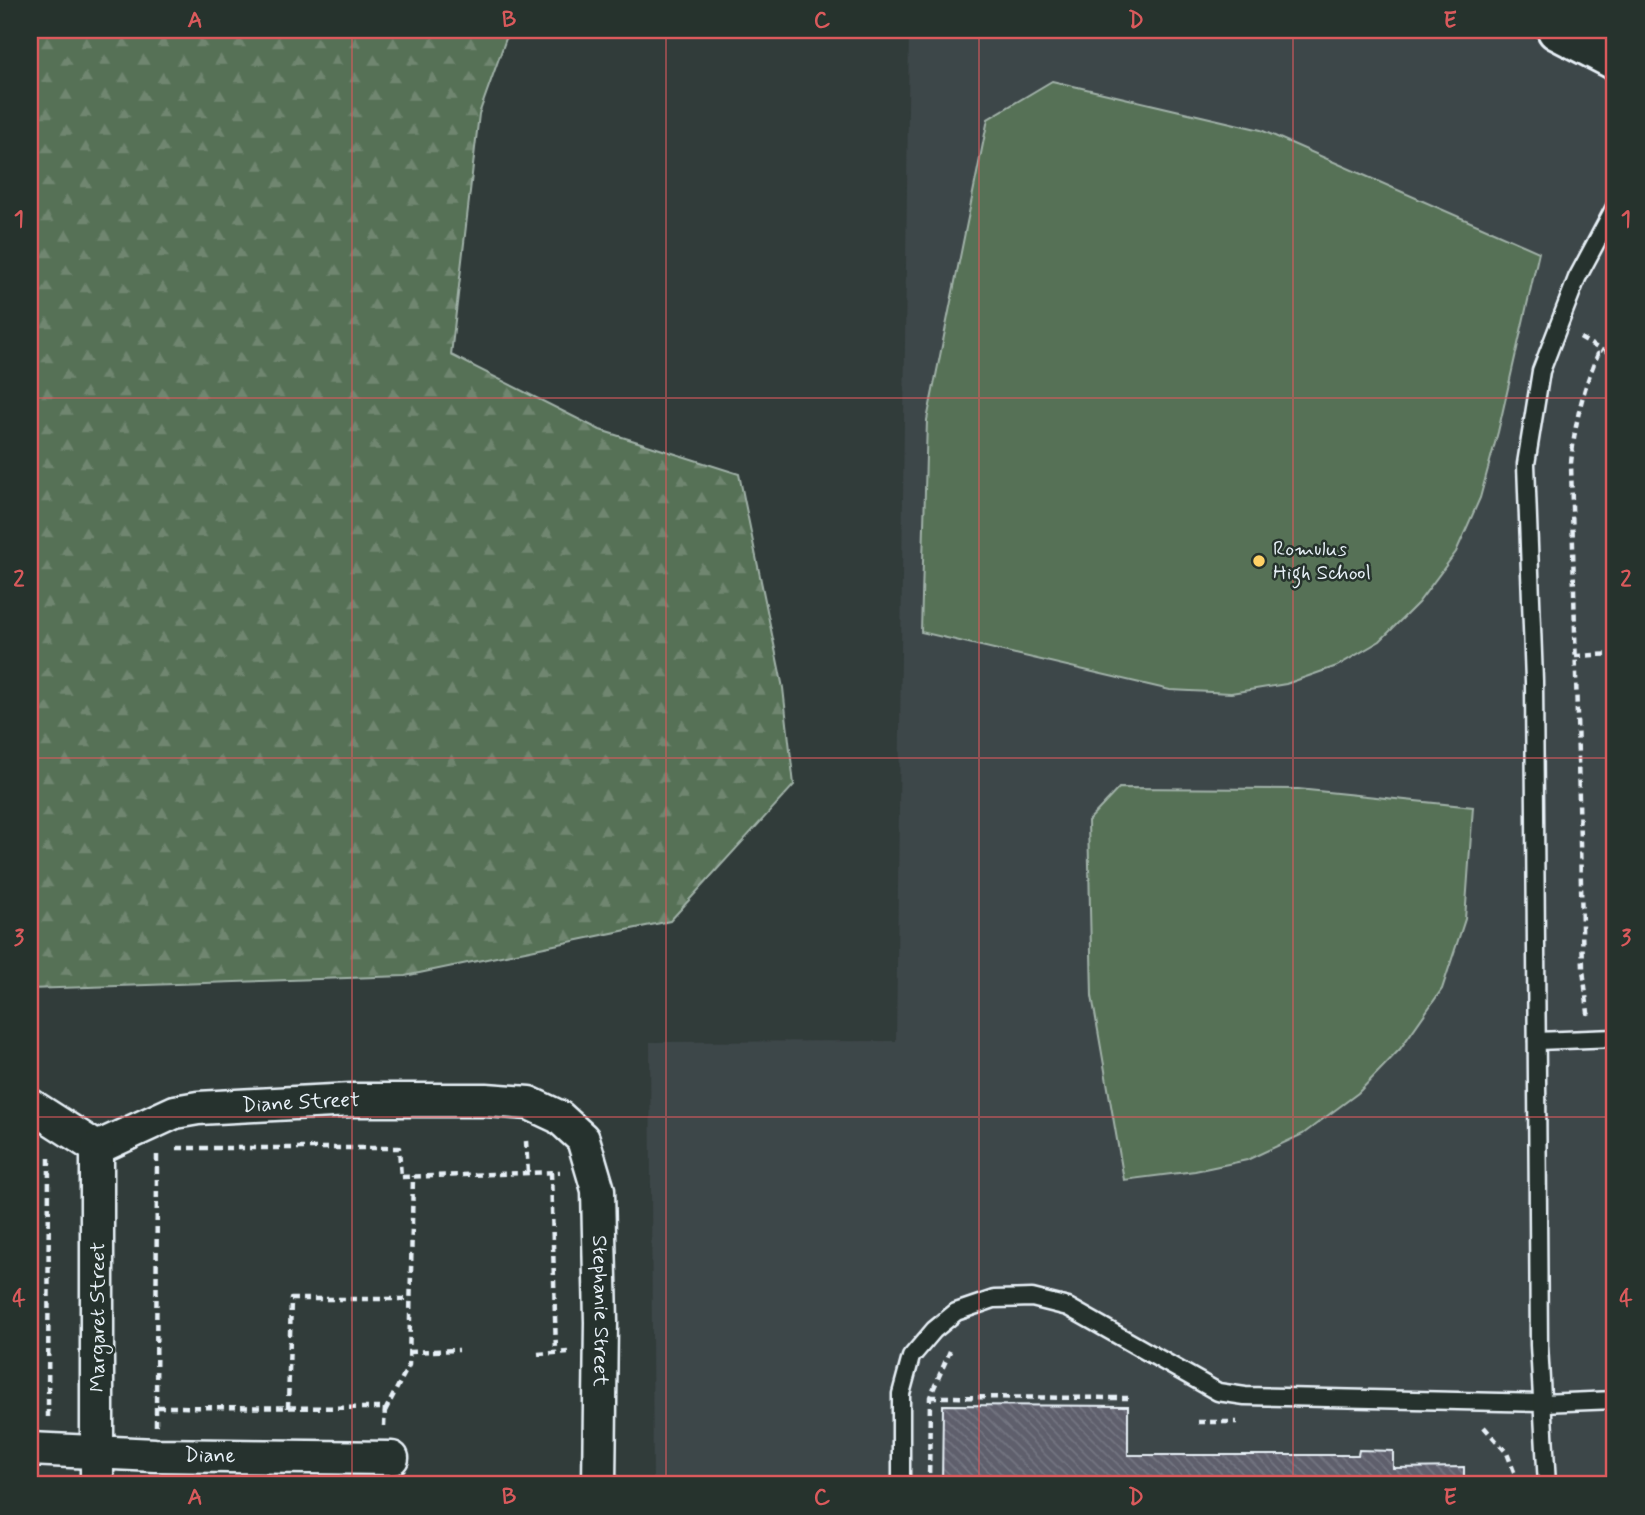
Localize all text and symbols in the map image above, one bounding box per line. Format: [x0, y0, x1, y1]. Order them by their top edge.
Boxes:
text: A [187, 6, 203, 36]
text: B [502, 6, 517, 36]
text: C [814, 6, 831, 36]
text: D [1128, 6, 1144, 36]
text: E [1443, 6, 1457, 36]
text: 1 [14, 205, 24, 235]
text: 1 [1621, 205, 1631, 235]
place label: Romulus High School [1273, 535, 1371, 589]
marker: Romulus High School [1251, 553, 1267, 569]
text: 2 [13, 565, 25, 595]
text: 2 [1620, 565, 1632, 595]
text: 3 [14, 924, 25, 954]
text: 3 [1621, 924, 1632, 954]
street label: Diane Street [241, 1086, 360, 1120]
street label: Stephanie Street [585, 1235, 615, 1388]
street label: Margaret Street [84, 1242, 113, 1392]
text: 4 [12, 1284, 26, 1314]
text: 4 [1619, 1284, 1633, 1314]
street label: Diane [184, 1441, 236, 1470]
text: A [187, 1483, 203, 1513]
text: B [502, 1483, 517, 1513]
text: C [814, 1483, 831, 1513]
text: D [1128, 1483, 1144, 1513]
text: E [1443, 1483, 1457, 1513]

